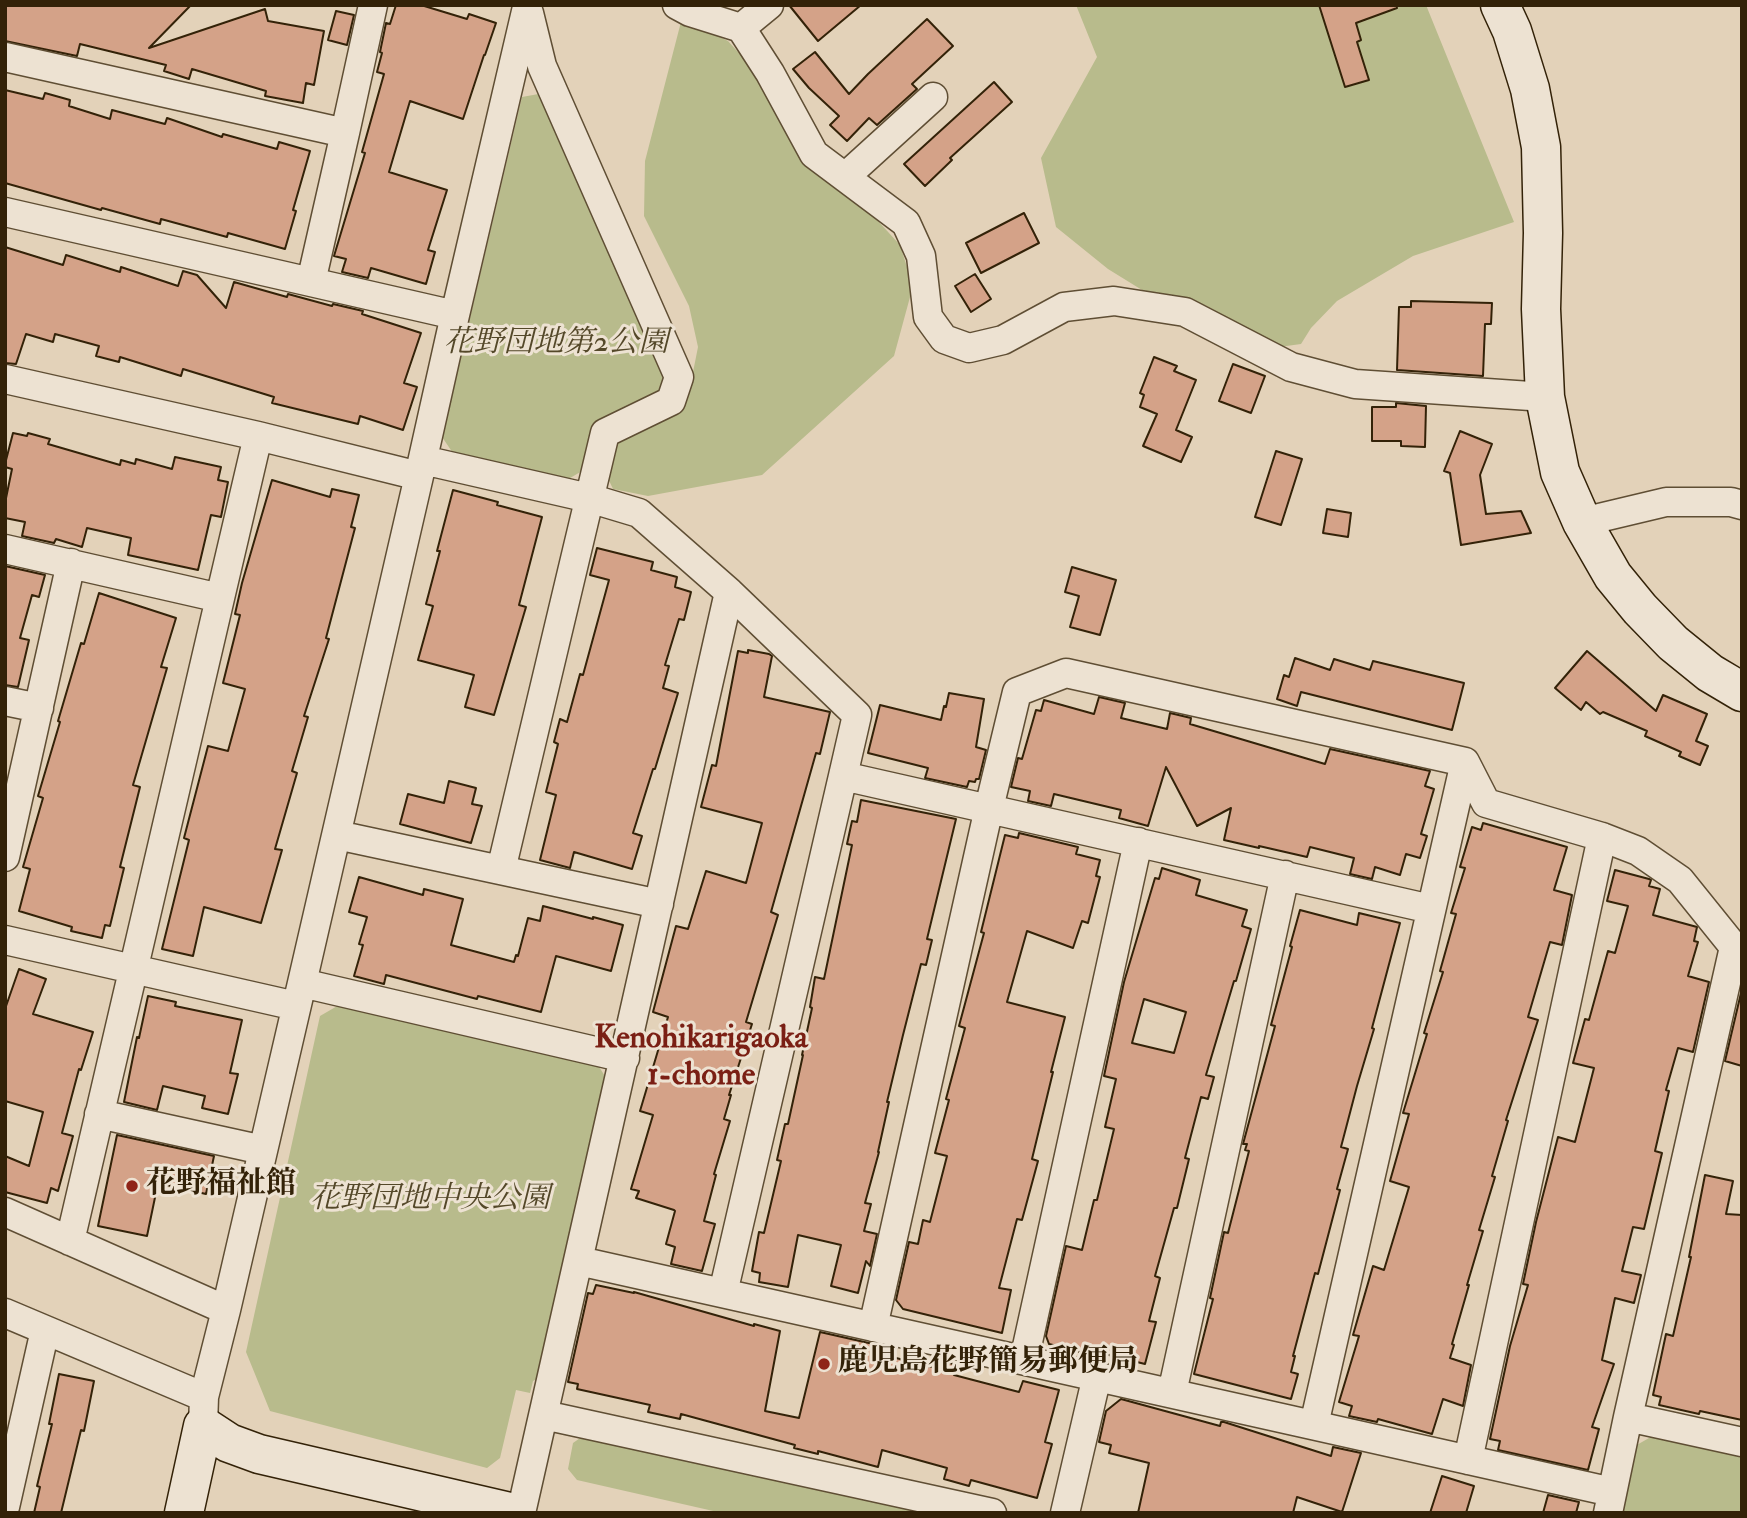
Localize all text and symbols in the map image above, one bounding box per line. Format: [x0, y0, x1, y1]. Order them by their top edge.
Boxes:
park label: 花野団地第2公園 [443, 327, 669, 363]
district label: Kenohikarigaoka 1-chome [594, 1021, 808, 1096]
place label: 花野福祉館 [146, 1168, 296, 1204]
marker: 花野福祉館 [124, 1178, 140, 1194]
park label: 花野団地中央公園 [310, 1183, 550, 1219]
place label: 鹿児島花野簡易郵便局 [838, 1346, 1138, 1382]
marker: 鹿児島花野簡易郵便局 [816, 1356, 832, 1372]

